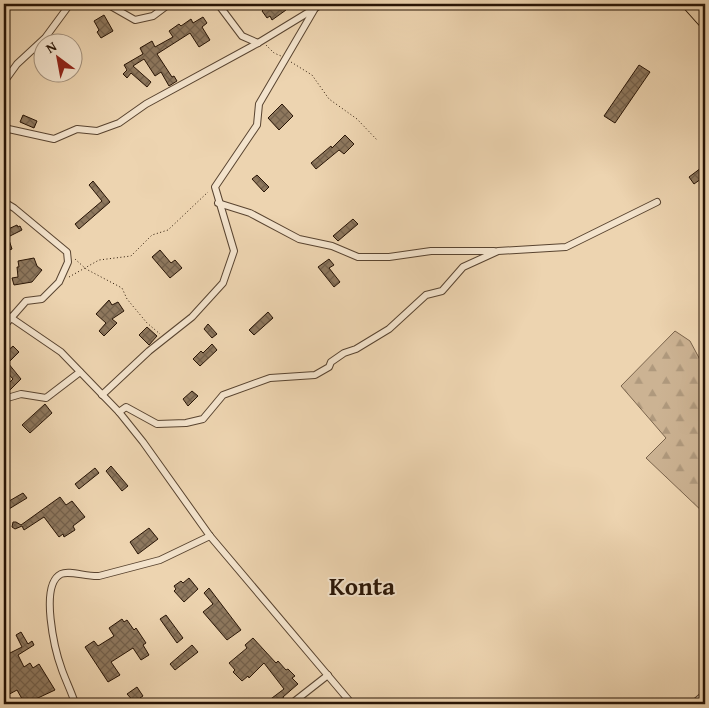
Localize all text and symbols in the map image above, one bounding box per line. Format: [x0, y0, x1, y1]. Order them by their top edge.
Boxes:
north arrow [32, 32, 82, 82]
text: N [42, 36, 61, 58]
district label: Konta [329, 568, 395, 604]

